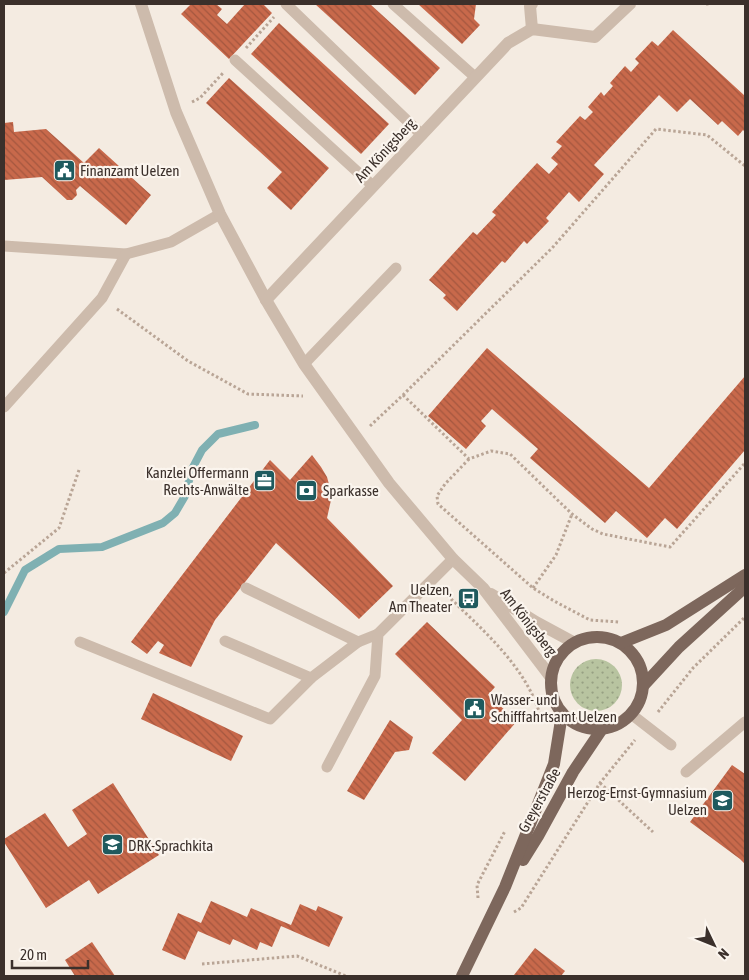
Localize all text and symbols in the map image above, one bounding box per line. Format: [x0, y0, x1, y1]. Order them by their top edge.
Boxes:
street label: Am Königsberg [351, 114, 419, 185]
public building icon: Finanzamt Uelzen [52, 158, 76, 182]
place label: Finanzamt Uelzen [80, 162, 180, 179]
place label: Kanzlei Offermann Rechts-Anwälte [146, 464, 249, 498]
office icon: Kanzlei Offermann Rechts-Anwälte [253, 469, 277, 493]
bank icon: Sparkasse [295, 478, 319, 502]
place label: Sparkasse [323, 482, 379, 499]
place label: Uelzen, Am Theater [389, 581, 453, 615]
street label: Am Königsberg [497, 585, 561, 660]
bus stop icon: Uelzen, Am Theater [456, 586, 480, 610]
place label: Wasser- und Schifffahrtsamt Uelzen [491, 691, 617, 725]
public building icon: Wasser- und Schifffahrtsamt Uelzen [463, 696, 487, 720]
street label: Greyerstraße [514, 765, 564, 835]
place label: Herzog-Ernst-Gymnasium Uelzen [567, 784, 707, 818]
school or university icon: Herzog-Ernst-Gymnasium Uelzen [711, 789, 735, 813]
school or university icon: DRK-Sprachkita [100, 833, 124, 857]
place label: DRK-Sprachkita [128, 837, 213, 854]
north arrow [689, 920, 739, 970]
scale bar [12, 938, 89, 970]
text: N [715, 945, 732, 962]
text: 20 m [20, 946, 47, 963]

